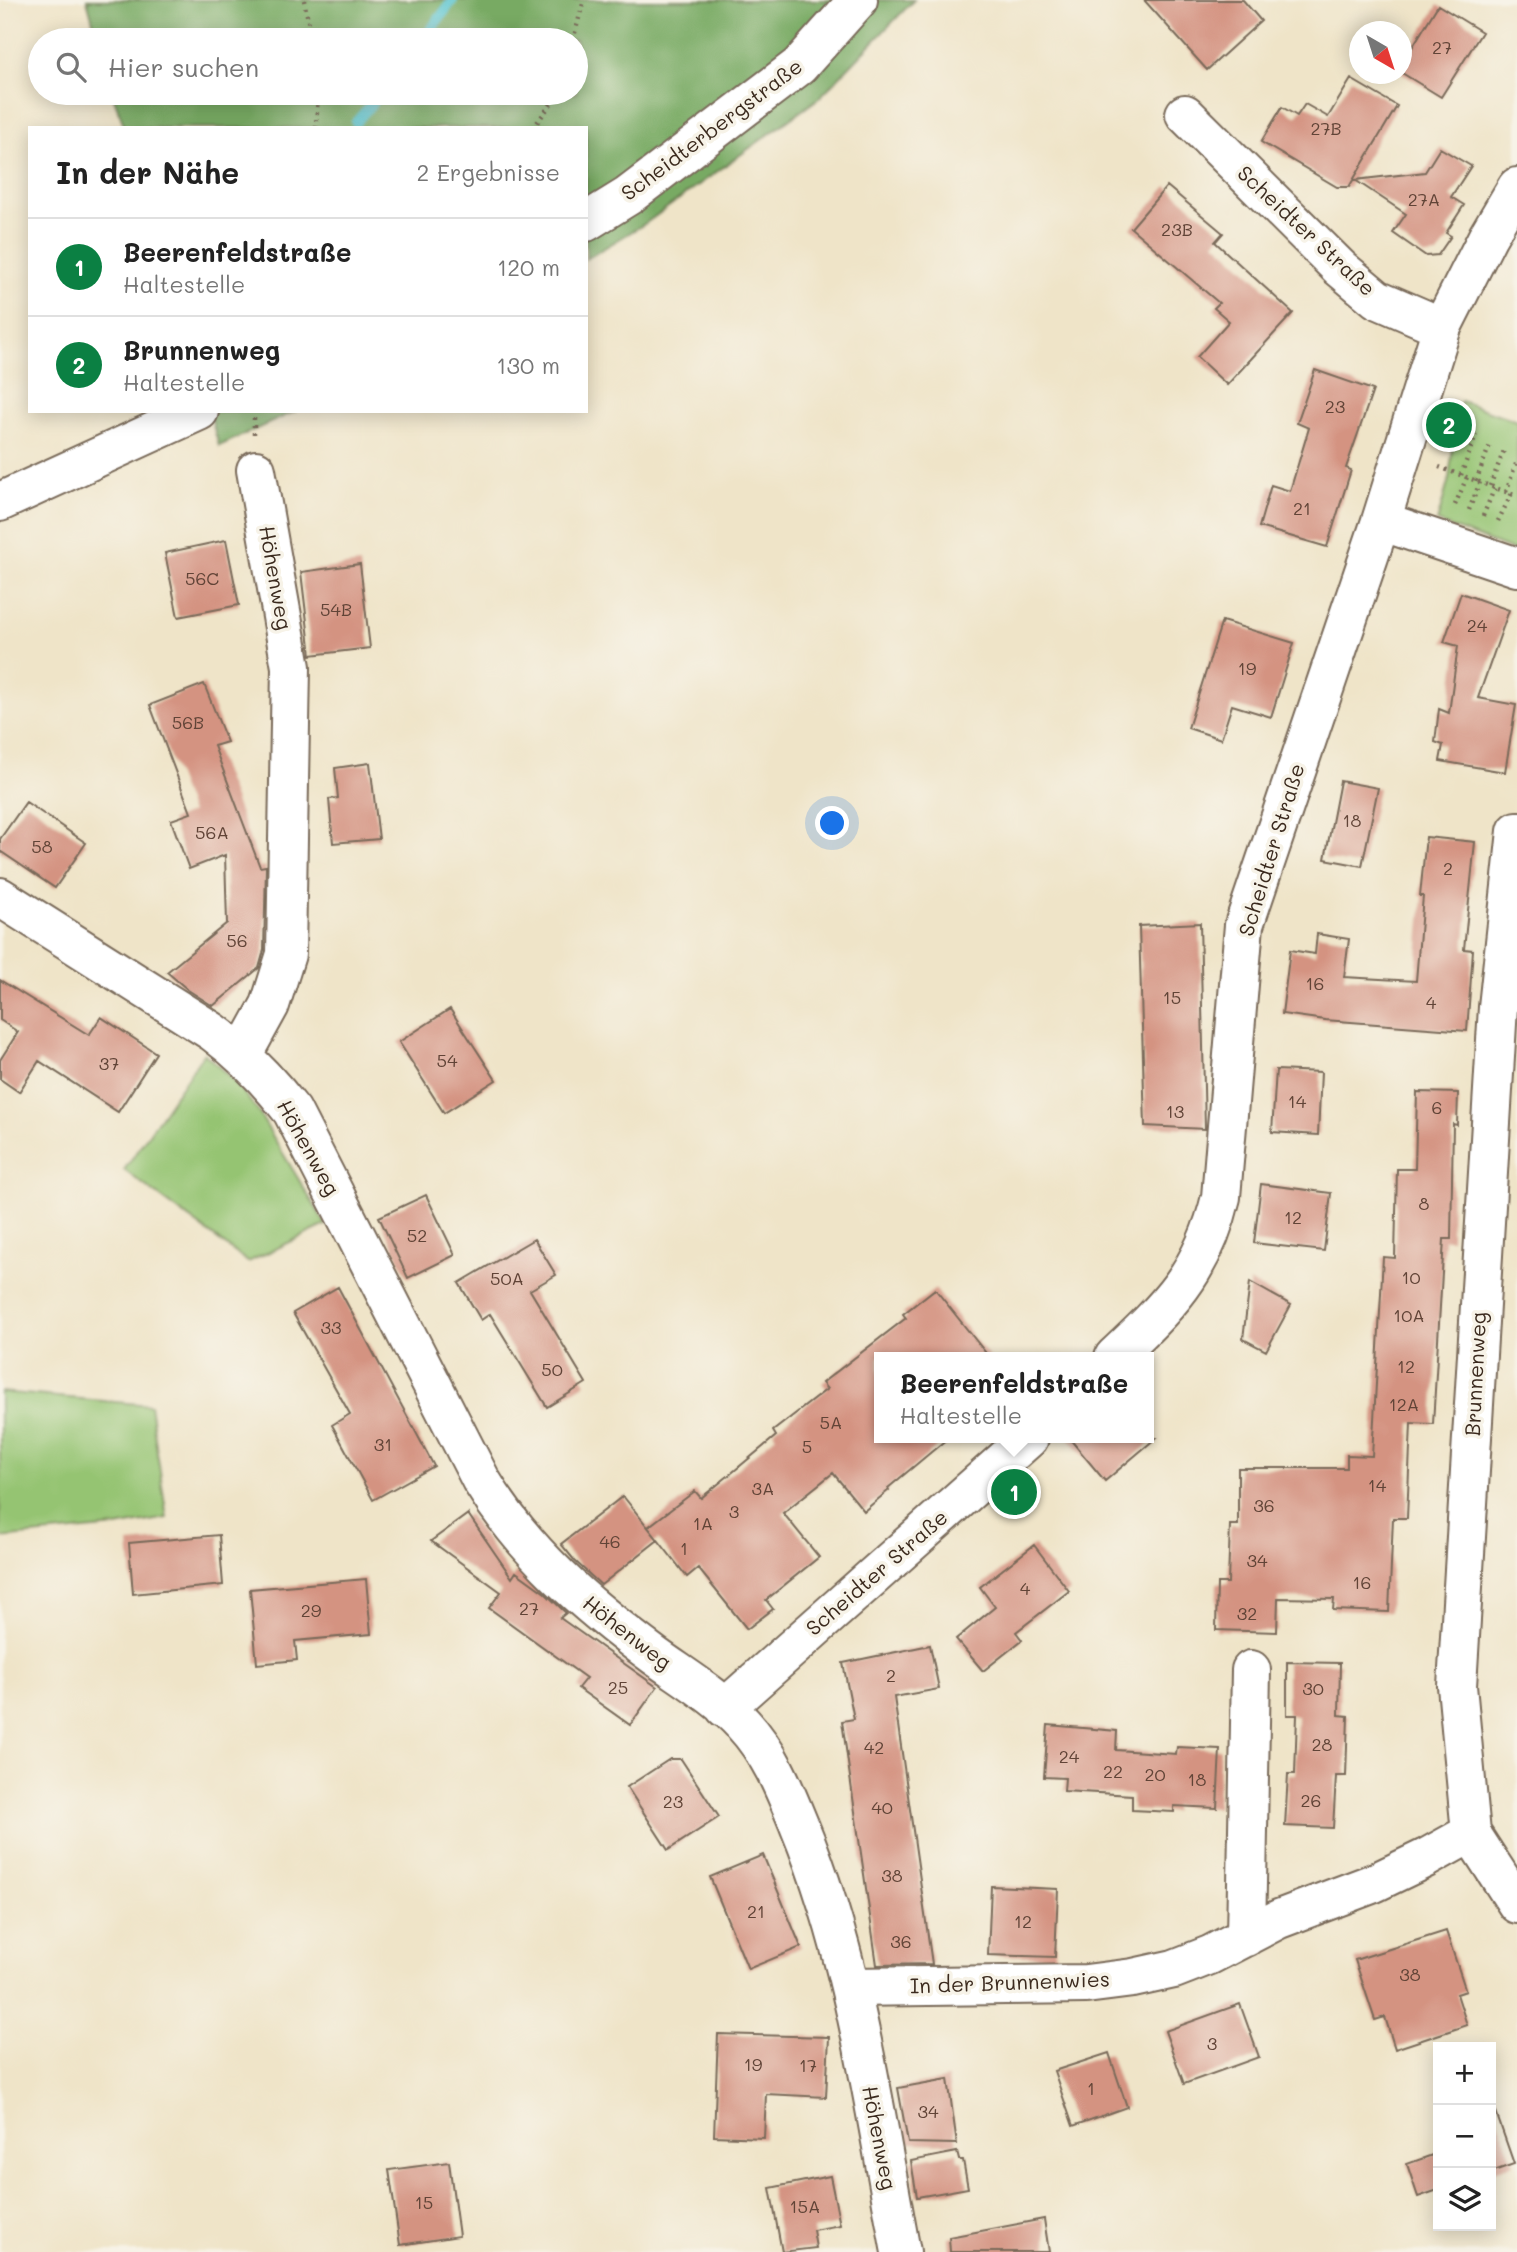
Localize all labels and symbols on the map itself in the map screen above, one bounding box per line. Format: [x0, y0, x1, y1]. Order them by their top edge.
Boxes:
north arrow [1349, 21, 1412, 84]
house number: 27 [1432, 35, 1452, 59]
street label: Scheidterbergstraße [615, 52, 807, 206]
house number: 27B [1310, 116, 1342, 140]
street label: Scheidter Straße [1232, 159, 1382, 301]
house number: 27A [1408, 187, 1440, 211]
house number: 23B [1161, 217, 1193, 241]
house number: 23 [1325, 394, 1345, 418]
pin: 2 [1426, 399, 1472, 451]
house number: 21 [1293, 496, 1311, 520]
street label: Höhenweg [254, 524, 299, 632]
house number: 56C [185, 566, 219, 590]
house number: 54B [320, 597, 352, 621]
house number: 24 [1467, 613, 1488, 637]
house number: 19 [1238, 656, 1257, 680]
house number: 56B [172, 710, 204, 734]
street label: Scheidter Straße [1231, 760, 1310, 939]
your location [815, 806, 849, 840]
house number: 18 [1343, 808, 1362, 832]
house number: 56A [195, 820, 229, 844]
house number: 58 [31, 834, 53, 858]
house number: 2 [1443, 856, 1453, 880]
house number: 56 [226, 928, 248, 952]
house number: 16 [1306, 971, 1324, 995]
house number: 15 [1163, 985, 1181, 1009]
house number: 4 [1426, 990, 1437, 1014]
house number: 54 [436, 1048, 458, 1072]
house number: 37 [99, 1051, 119, 1075]
house number: 14 [1288, 1089, 1307, 1113]
street label: Höhenweg [272, 1095, 347, 1200]
house number: 6 [1432, 1095, 1442, 1119]
house number: 13 [1166, 1099, 1184, 1123]
house number: 8 [1419, 1191, 1430, 1215]
house number: 12 [1284, 1205, 1302, 1229]
house number: 52 [407, 1223, 427, 1247]
house number: 10 [1401, 1265, 1421, 1289]
house number: 50A [490, 1266, 524, 1290]
house number: 10A [1393, 1303, 1425, 1327]
street label: Brunnenweg [1458, 1311, 1491, 1437]
house number: 33 [320, 1315, 342, 1339]
house number: 12 [1397, 1354, 1415, 1378]
house number: 50 [541, 1357, 563, 1381]
house number: 12A [1389, 1392, 1419, 1416]
house number: 5A [820, 1410, 842, 1434]
house number: 31 [374, 1432, 392, 1456]
house number: 5 [802, 1434, 812, 1458]
pin: 1 [991, 1466, 1037, 1518]
house number: 14 [1368, 1473, 1387, 1497]
house number: 3A [751, 1476, 775, 1500]
house number: 36 [1253, 1493, 1275, 1517]
house number: 3 [729, 1499, 739, 1523]
street label: Scheidter Straße [800, 1503, 953, 1641]
house number: 1A [693, 1511, 713, 1535]
house number: 46 [599, 1529, 621, 1553]
house number: 1 [680, 1536, 688, 1560]
house number: 34 [1246, 1548, 1268, 1572]
house number: 16 [1353, 1570, 1371, 1594]
house number: 4 [1020, 1576, 1031, 1600]
street label: Höhenweg [578, 1589, 678, 1675]
house number: 27 [519, 1596, 539, 1620]
house number: 29 [301, 1598, 322, 1622]
house number: 32 [1237, 1601, 1257, 1625]
house number: 2 [886, 1663, 896, 1687]
house number: 25 [608, 1675, 628, 1699]
house number: 30 [1302, 1676, 1324, 1700]
house number: 28 [1312, 1732, 1333, 1756]
house number: 42 [864, 1735, 884, 1759]
house number: 24 [1059, 1744, 1080, 1768]
house number: 22 [1103, 1759, 1123, 1783]
house number: 20 [1144, 1762, 1166, 1786]
house number: 18 [1188, 1767, 1207, 1791]
house number: 26 [1301, 1788, 1321, 1812]
house number: 23 [663, 1789, 683, 1813]
house number: 40 [871, 1795, 893, 1819]
house number: 38 [881, 1863, 903, 1887]
house number: 21 [747, 1899, 765, 1923]
house number: 12 [1014, 1909, 1032, 1933]
house number: 36 [890, 1929, 912, 1953]
house number: 38 [1399, 1962, 1421, 1986]
street label: In der Brunnenwies [910, 1965, 1110, 1998]
house number: 3 [1207, 2031, 1217, 2055]
house number: 19 [744, 2052, 763, 2076]
house number: 17 [799, 2053, 817, 2077]
house number: 1 [1087, 2076, 1095, 2100]
street label: Höhenweg [857, 2083, 904, 2192]
house number: 34 [917, 2099, 939, 2123]
house number: 15 [415, 2190, 433, 2214]
house number: 15A [790, 2194, 821, 2218]

